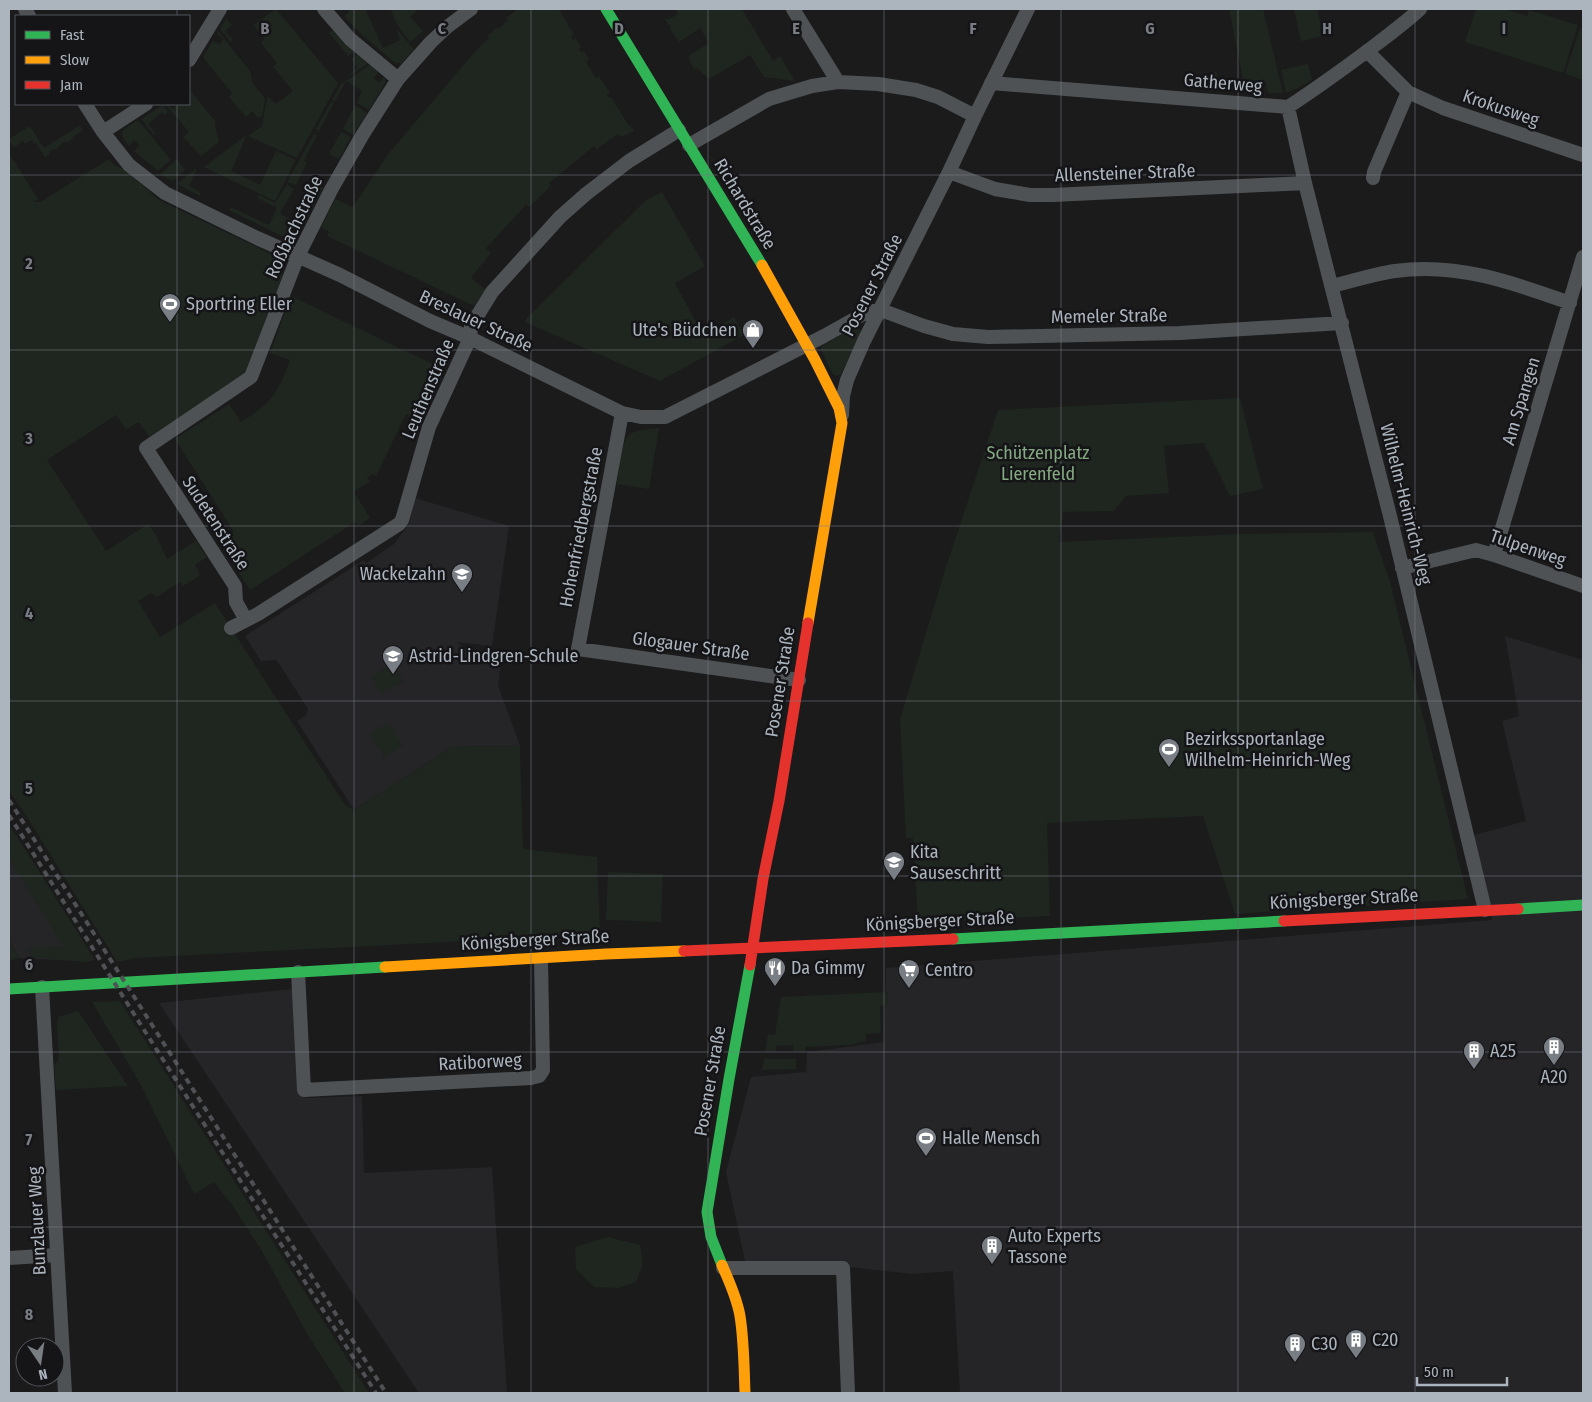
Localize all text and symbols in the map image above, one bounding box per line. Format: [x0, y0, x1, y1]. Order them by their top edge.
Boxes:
legend [15, 15, 190, 105]
text: B [261, 19, 270, 38]
text: C [438, 19, 447, 38]
text: D [614, 19, 624, 38]
text: E [792, 19, 800, 38]
text: F [969, 19, 977, 38]
text: G [1145, 19, 1155, 38]
text: H [1322, 19, 1332, 38]
text: I [1502, 19, 1506, 38]
text: Fast [60, 26, 84, 44]
text: Slow [60, 51, 89, 69]
street label: Gatherweg [1183, 69, 1264, 97]
text: Jam [60, 76, 83, 94]
street label: Krokusweg [1460, 85, 1543, 131]
street label: Richardstraße [709, 154, 781, 254]
street label: Allensteiner Straße [1054, 160, 1196, 186]
street label: Roßbachstraße [261, 172, 327, 282]
street label: Posener Straße [837, 230, 907, 340]
text: 2 [24, 254, 33, 273]
street label: Breslauer Straße [416, 285, 536, 357]
sports icon: Sportring Eller [158, 292, 182, 323]
place label: Sportring Eller [186, 293, 293, 315]
street label: Memeler Straße [1051, 304, 1167, 328]
shop icon: Ute's Büdchen [741, 318, 765, 349]
place label: Ute's Büdchen [632, 319, 737, 341]
street label: Leuthenstraße [397, 336, 459, 442]
street label: Am Spangen [1497, 354, 1545, 448]
street label: Wilhelm-Heinrich-Weg [1375, 421, 1437, 587]
text: 3 [24, 429, 33, 448]
park label: Schützenplatz Lierenfeld [987, 442, 1089, 485]
street label: Hohenfriedbergstraße [555, 445, 607, 609]
street label: Sudetenstraße [177, 472, 255, 574]
street label: Tulpenweg [1487, 525, 1569, 571]
school or university icon: Wackelzahn [450, 562, 474, 593]
place label: Wackelzahn [360, 563, 446, 585]
text: 4 [25, 604, 33, 623]
street label: Posener Straße [760, 625, 800, 739]
street label: Glogauer Straße [631, 627, 751, 665]
school or university icon: Astrid-Lindgren-Schule [381, 644, 405, 675]
place label: Astrid-Lindgren-Schule [409, 645, 579, 667]
place label: Bezirkssportanlage Wilhelm-Heinrich-Weg [1185, 728, 1351, 771]
sports icon: Bezirkssportanlage Wilhelm-Heinrich-Weg [1157, 737, 1181, 768]
text: 5 [25, 779, 33, 798]
place label: Kita Sauseschritt [910, 841, 1001, 884]
school or university icon: Kita Sauseschritt [882, 850, 906, 881]
street label: Königsberger Straße [1269, 884, 1419, 914]
street label: Königsberger Straße [865, 906, 1015, 936]
street label: Königsberger Straße [460, 925, 610, 955]
text: 6 [25, 955, 33, 974]
restaurant icon: Da Gimmy [763, 956, 787, 987]
place label: Da Gimmy [791, 957, 865, 979]
supermarket icon: Centro [897, 958, 921, 989]
place label: Centro [925, 959, 973, 981]
street label: Posener Straße [689, 1024, 731, 1138]
building icon: A20 [1542, 1035, 1566, 1066]
building icon: A25 [1462, 1039, 1486, 1070]
place label: A25 [1490, 1040, 1516, 1062]
street label: Ratiborweg [438, 1049, 523, 1075]
place label: A20 [1540, 1066, 1568, 1088]
sports icon: Halle Mensch [914, 1126, 938, 1157]
place label: Halle Mensch [942, 1127, 1040, 1149]
text: 7 [26, 1130, 33, 1149]
street label: Bunzlauer Weg [23, 1166, 51, 1276]
place label: Auto Experts Tassone [1008, 1225, 1101, 1268]
building icon: Auto Experts Tassone [980, 1234, 1004, 1265]
text: 8 [25, 1305, 34, 1324]
building icon: C20 [1344, 1328, 1368, 1359]
place label: C20 [1372, 1329, 1398, 1351]
building icon: C30 [1283, 1332, 1307, 1363]
place label: C30 [1311, 1333, 1338, 1355]
north arrow [15, 1337, 65, 1387]
scale bar [1417, 1354, 1507, 1386]
text: 50 m [1424, 1363, 1454, 1381]
text: N [37, 1365, 49, 1383]

